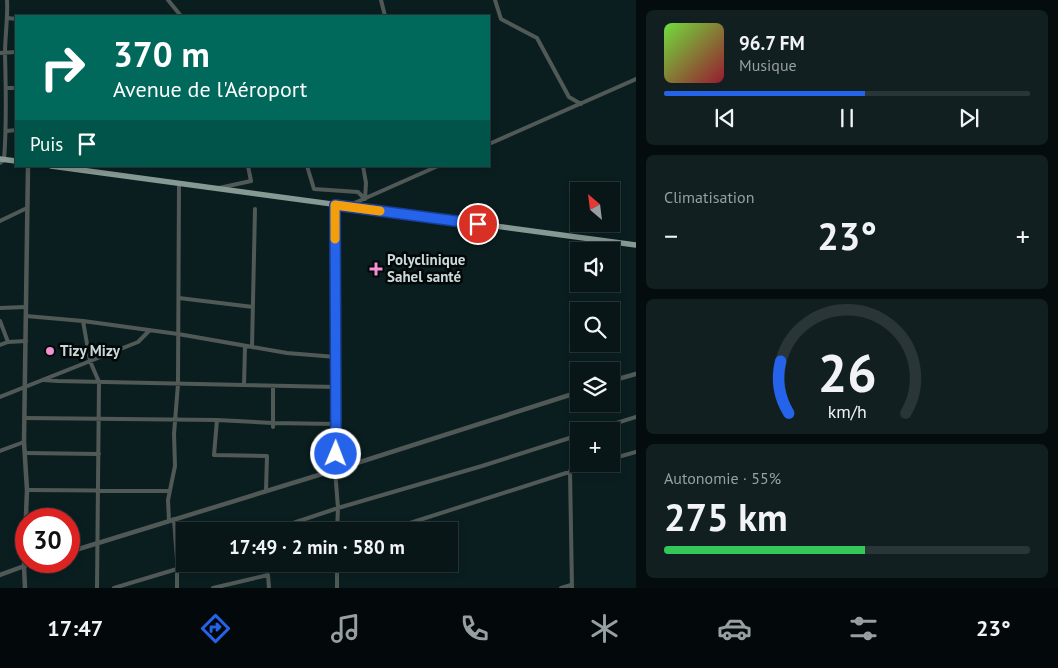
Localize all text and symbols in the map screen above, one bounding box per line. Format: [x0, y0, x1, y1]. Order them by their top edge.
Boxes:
text: 370 m [113, 31, 210, 77]
text: 96.7 FM [739, 31, 805, 55]
icon: right [30, 35, 95, 100]
text: Musique [739, 55, 797, 75]
text: Avenue de l'Aéroport [113, 75, 307, 103]
icon: previous [711, 104, 739, 132]
icon: pause [833, 104, 861, 132]
icon: next [955, 104, 983, 132]
icon: arrive [73, 130, 101, 158]
text: Puis [30, 132, 63, 156]
north arrow [570, 182, 620, 232]
map controls [570, 182, 620, 472]
text: Climatisation [664, 187, 754, 207]
pin [457, 203, 499, 245]
icon: arrive [464, 210, 492, 238]
text: 23° [817, 211, 877, 260]
text: − [664, 217, 678, 254]
text: + [1016, 217, 1030, 254]
button: sound [570, 242, 620, 292]
place label: Polyclinique Sahel santé [387, 250, 466, 286]
marker: Polyclinique Sahel santé [369, 262, 383, 276]
button: search [570, 302, 620, 352]
text: 26 [818, 339, 876, 406]
place label: Tizy Mizy [60, 341, 121, 360]
marker: Tizy Mizy [44, 345, 56, 357]
button: layers [570, 362, 620, 412]
text: km/h [827, 400, 867, 423]
button: + [570, 422, 620, 472]
position arrow [309, 427, 361, 479]
text: Autonomie · 55% [664, 468, 781, 488]
text: 275 km [664, 492, 788, 541]
speed limit sign: 30 [15, 508, 80, 573]
text: 17:49 · 2 min · 580 m [229, 535, 405, 559]
icon: directions [198, 611, 233, 646]
icon: music [328, 611, 363, 646]
icon: phone [457, 611, 492, 646]
icon: climate [587, 611, 622, 646]
icon: car [717, 611, 752, 646]
icon: filters [846, 611, 881, 646]
text: 17:47 [47, 614, 103, 642]
text: 23° [976, 614, 1011, 642]

